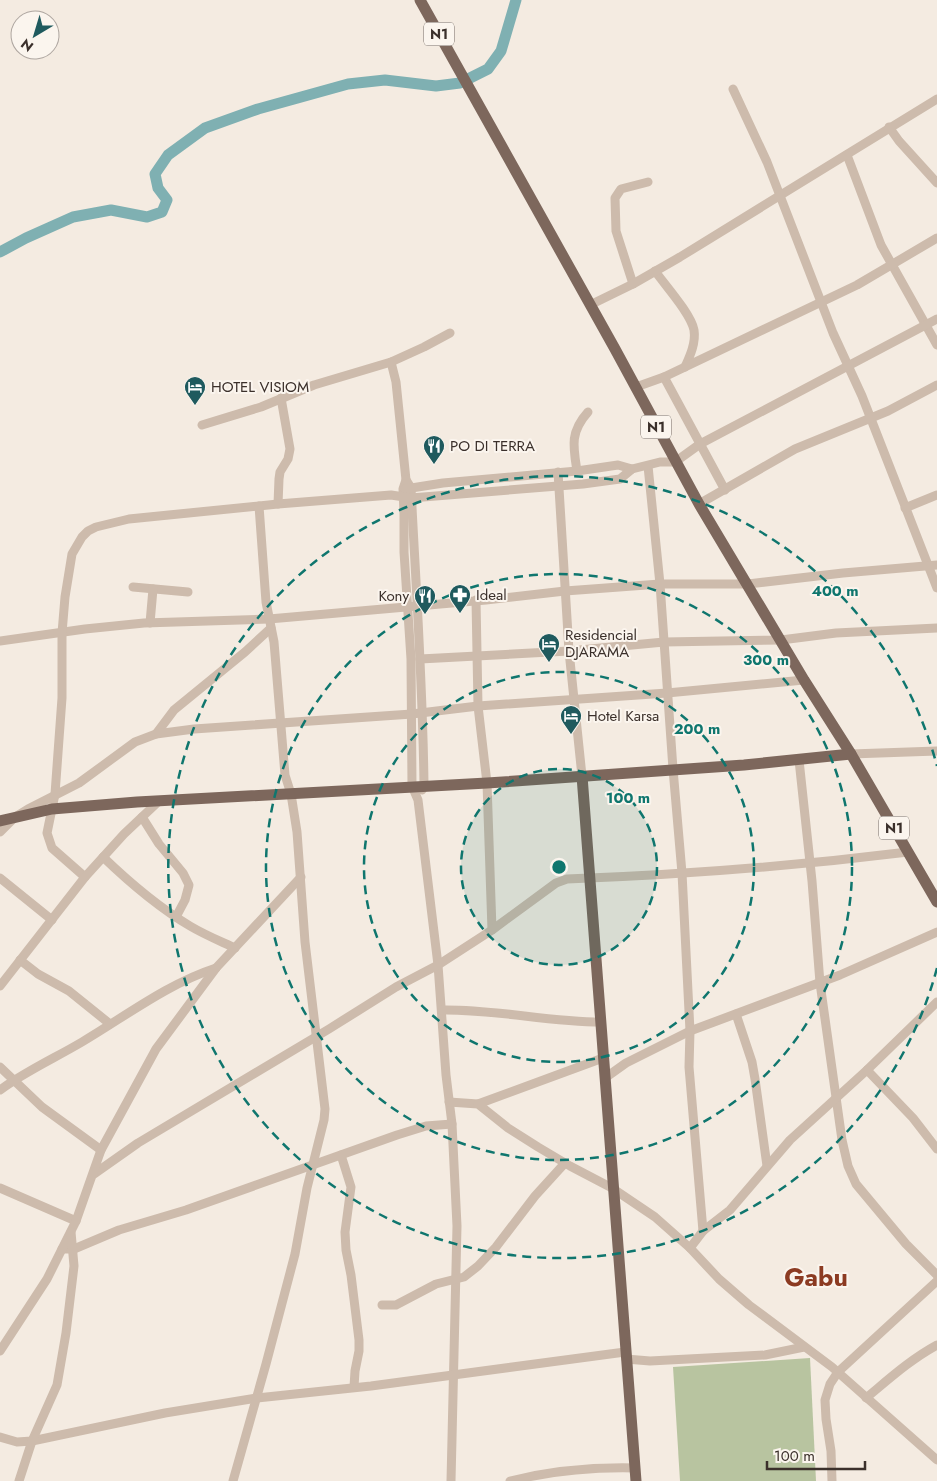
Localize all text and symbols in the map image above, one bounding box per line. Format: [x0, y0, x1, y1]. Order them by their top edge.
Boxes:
north arrow [10, 10, 60, 60]
road number: N1 [424, 22, 454, 46]
text: N [16, 34, 38, 57]
hotel icon: HOTEL VISIOM [183, 375, 207, 406]
place label: HOTEL VISIOM [211, 376, 309, 398]
road number: N1 [641, 416, 671, 438]
restaurant icon: PO DI TERRA [422, 434, 446, 465]
place label: PO DI TERRA [450, 435, 535, 457]
text: 400 m [811, 580, 859, 602]
pharmacy icon: Ideal [448, 583, 472, 614]
restaurant icon: Kony [413, 584, 437, 615]
place label: Ideal [476, 584, 507, 606]
place label: Kony [378, 585, 409, 607]
place label: Residencial DJARAMA [565, 624, 637, 663]
hotel icon: Residencial DJARAMA [537, 632, 561, 663]
text: 300 m [743, 649, 789, 671]
hotel icon: Hotel Karsa [559, 704, 583, 735]
place label: Hotel Karsa [587, 705, 659, 727]
text: 200 m [674, 718, 720, 740]
text: 100 m [606, 787, 650, 809]
road number: N1 [879, 816, 909, 840]
centre of rings [550, 858, 568, 876]
district label: Gabu [784, 1259, 848, 1295]
scale bar [767, 1438, 864, 1470]
text: 100 m [774, 1445, 815, 1467]

